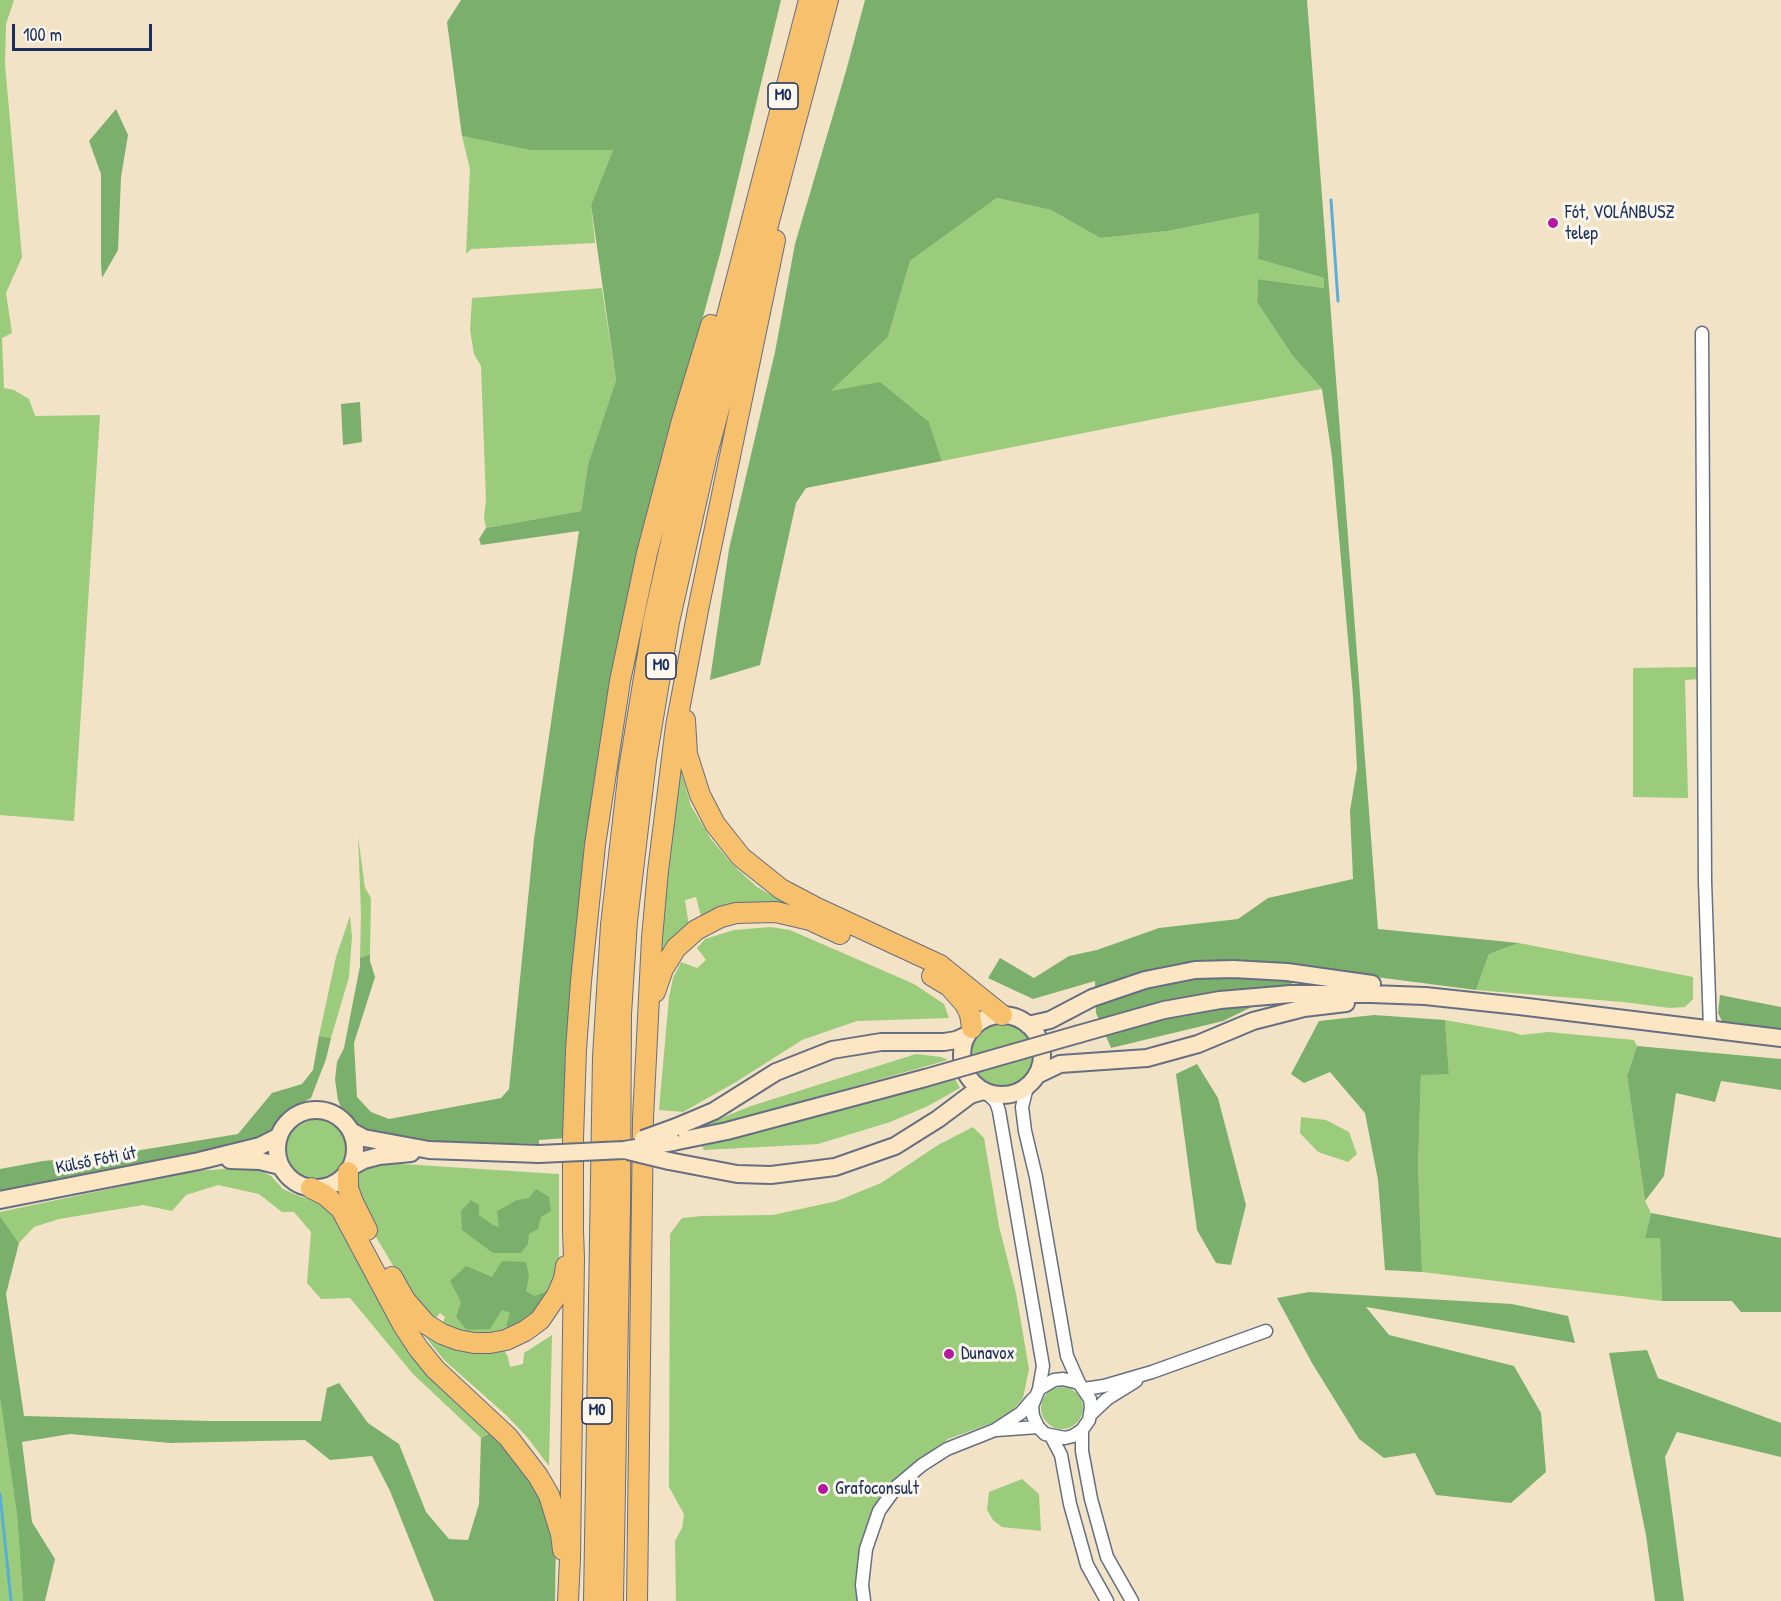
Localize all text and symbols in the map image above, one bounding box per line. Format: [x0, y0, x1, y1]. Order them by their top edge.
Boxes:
scale bar [15, 12, 154, 50]
text: 100 m [23, 22, 62, 47]
road number: M0 [768, 83, 798, 109]
place label: Fót, VOLÁNBUSZ telep [1565, 202, 1675, 244]
marker: Fót, VOLÁNBUSZ telep [1546, 216, 1560, 230]
road number: M0 [646, 653, 676, 679]
street label: Külső Fóti út [54, 1143, 138, 1179]
place label: Dunavox [961, 1343, 1014, 1365]
marker: Dunavox [942, 1347, 956, 1361]
road number: M0 [582, 1398, 612, 1424]
place label: Grafoconsult [835, 1478, 919, 1500]
marker: Grafoconsult [816, 1482, 830, 1496]

